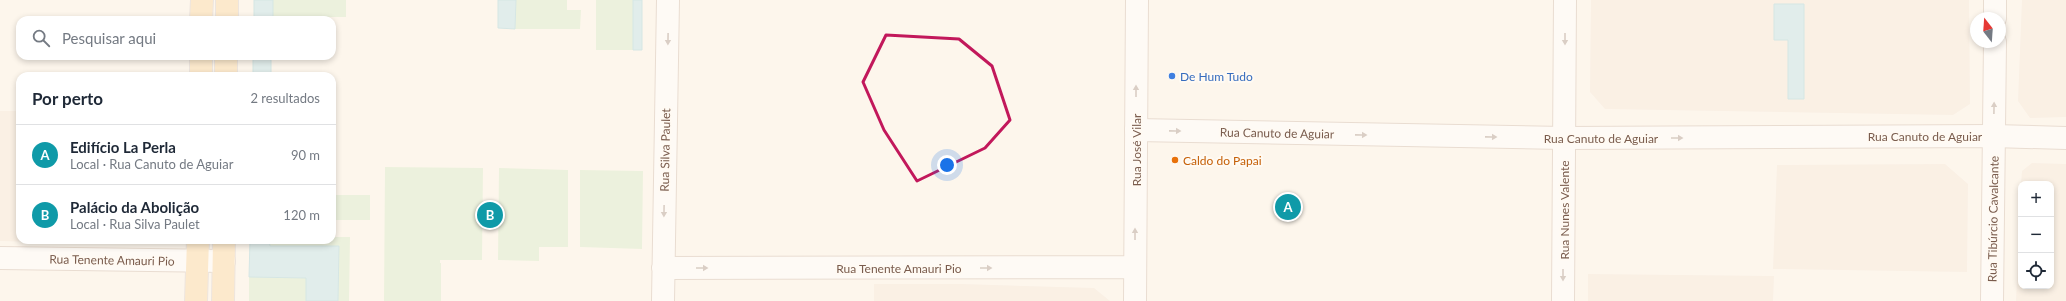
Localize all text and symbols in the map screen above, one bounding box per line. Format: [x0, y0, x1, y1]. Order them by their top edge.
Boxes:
north arrow [1970, 12, 2006, 48]
search box [16, 16, 336, 60]
icon: search [30, 27, 52, 49]
text: Pesquisar aqui [62, 29, 156, 47]
one-way arrow [664, 33, 671, 45]
one-way arrow [1562, 33, 1568, 46]
place label: De Hum Tudo [1180, 69, 1253, 84]
marker: De Hum Tudo [1167, 71, 1177, 81]
one-way arrow [1133, 84, 1139, 97]
text: Por perto [32, 88, 103, 109]
text: 2 resultados [250, 90, 320, 106]
one-way arrow [1991, 101, 1997, 114]
street label: Rua Silva Paulet [657, 107, 673, 192]
street label: Rua José Vilar [1129, 113, 1144, 186]
street label: Rua Canuto de Aguiar [1220, 125, 1335, 142]
one-way arrow [1169, 128, 1182, 134]
street label: Rua Canuto de Aguiar [1868, 129, 1983, 144]
street label: Rua Canuto de Aguiar [1544, 131, 1659, 146]
one-way arrow [1355, 132, 1368, 138]
one-way arrow [1485, 134, 1497, 141]
one-way arrow [1671, 135, 1684, 141]
text: Edifício La Perla [70, 138, 176, 156]
text: A [40, 147, 50, 163]
text: 90 m [291, 147, 320, 163]
place label: Caldo do Papai [1183, 153, 1262, 168]
your location [937, 155, 957, 175]
marker: Caldo do Papai [1170, 155, 1180, 165]
text: Local · Rua Canuto de Aguiar [70, 156, 233, 172]
street label: Rua Tibúrcio Cavalcante [1984, 156, 2002, 282]
street label: Rua Nunes Valente [1557, 160, 1572, 260]
map controls [2018, 181, 2054, 289]
button: + [2018, 181, 2054, 217]
pin: A [1275, 192, 1301, 222]
text: Palácio da Abolição [70, 198, 199, 216]
pin: B [477, 200, 503, 230]
one-way arrow [661, 205, 667, 218]
text: B [41, 207, 49, 223]
text: 120 m [283, 207, 320, 223]
text: Local · Rua Silva Paulet [70, 216, 200, 232]
button: − [2018, 217, 2054, 253]
one-way arrow [1132, 227, 1138, 240]
street label: Rua Tenente Amauri Pio [49, 251, 175, 269]
button: locate [2018, 253, 2054, 289]
street label: Rua Tenente Amauri Pio [836, 261, 962, 276]
one-way arrow [696, 265, 709, 271]
one-way arrow [980, 265, 993, 271]
one-way arrow [1560, 269, 1566, 282]

